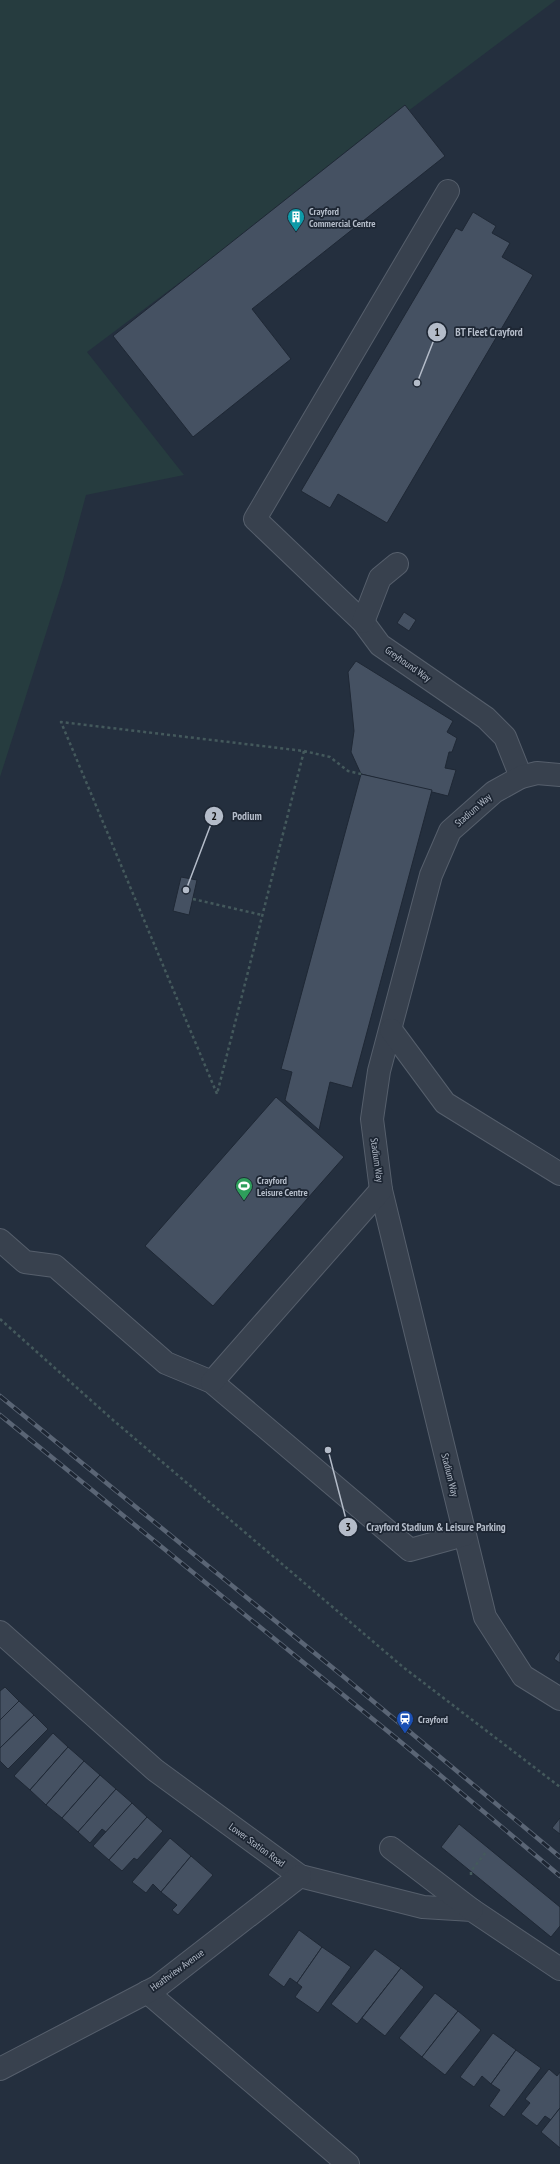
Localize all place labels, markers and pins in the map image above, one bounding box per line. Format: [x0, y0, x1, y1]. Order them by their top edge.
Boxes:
place label: Crayford Commercial Centre [309, 205, 376, 230]
building icon: Crayford Commercial Centre [286, 207, 306, 232]
callout: BT Fleet Crayford [427, 321, 531, 344]
callout: Podium [204, 805, 270, 828]
place label: Crayford Leisure Centre [257, 1174, 308, 1199]
sports icon: Crayford Leisure Centre [234, 1176, 254, 1201]
callout: Crayford Stadium & Leisure Parking [338, 1515, 513, 1538]
station icon: Crayford [395, 1709, 415, 1734]
place label: Crayford [418, 1713, 449, 1726]

